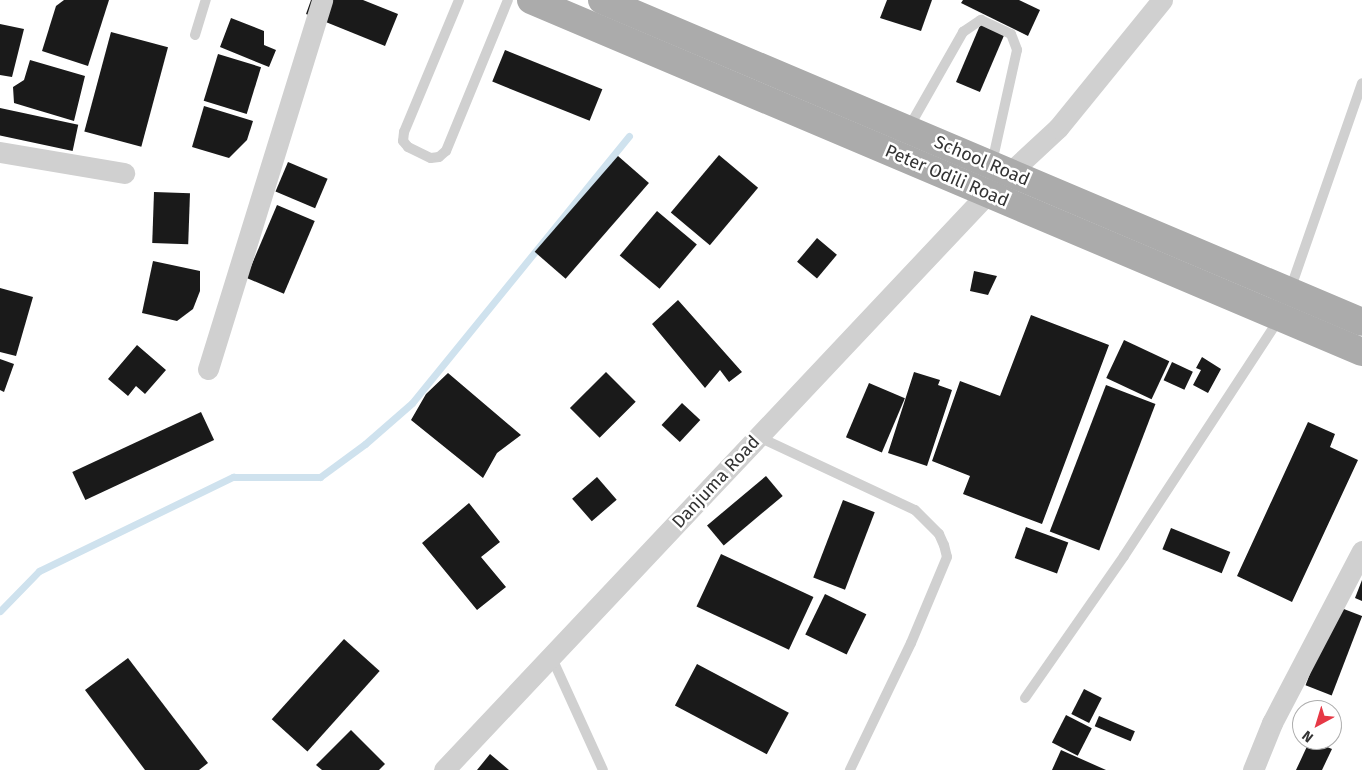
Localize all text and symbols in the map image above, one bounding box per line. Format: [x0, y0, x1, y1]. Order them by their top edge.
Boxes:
street label: School Road [931, 131, 1033, 191]
street label: Peter Odili Road [882, 140, 1012, 212]
street label: Danjuma Road [668, 431, 764, 533]
north arrow [1292, 700, 1342, 750]
text: N [1299, 727, 1317, 746]

